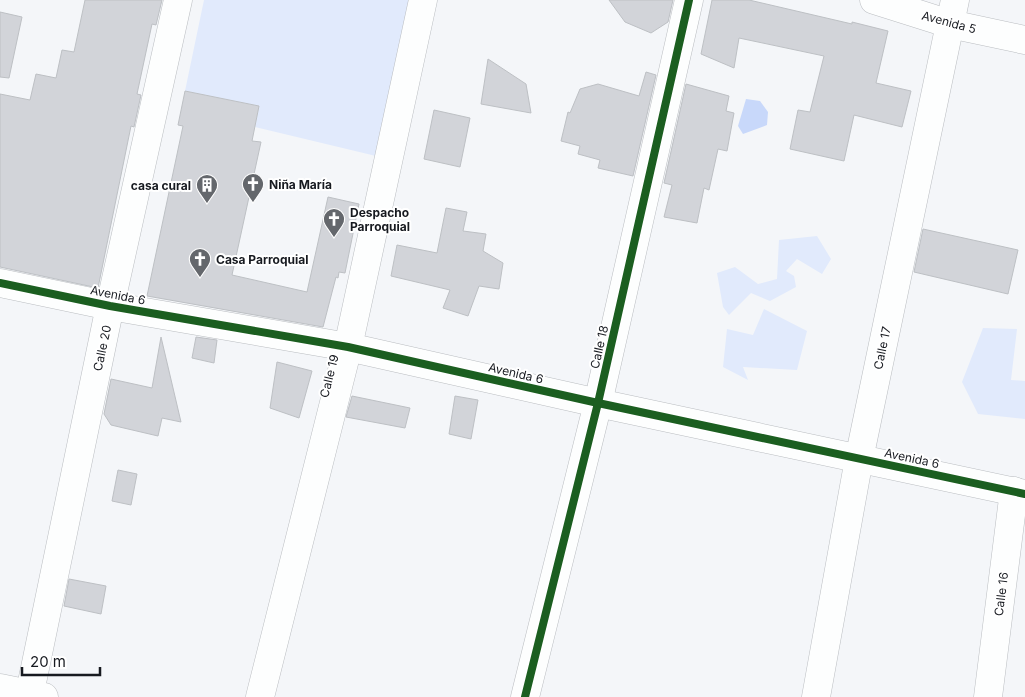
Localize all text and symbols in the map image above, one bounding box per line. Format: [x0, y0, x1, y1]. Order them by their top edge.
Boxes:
street label: Avenida 5 [920, 8, 978, 36]
church icon: Niña María [241, 172, 265, 203]
building icon: casa cural [195, 173, 219, 204]
place label: Niña María [269, 177, 332, 192]
place label: casa cural [131, 178, 191, 193]
place label: Despacho Parroquial [350, 205, 410, 234]
church icon: Despacho Parroquial [322, 207, 346, 238]
church icon: Casa Parroquial [188, 247, 212, 278]
place label: Casa Parroquial [216, 252, 308, 267]
street label: Avenida 6 [89, 282, 147, 308]
street label: Calle 20 [90, 324, 114, 372]
street label: Calle 18 [587, 324, 611, 370]
street label: Calle 17 [870, 325, 894, 371]
street label: Calle 19 [316, 353, 342, 399]
street label: Avenida 6 [487, 359, 545, 387]
street label: Avenida 6 [883, 445, 941, 471]
street label: Calle 16 [991, 571, 1011, 617]
scale bar [22, 644, 100, 676]
text: 20 m [30, 652, 66, 671]

